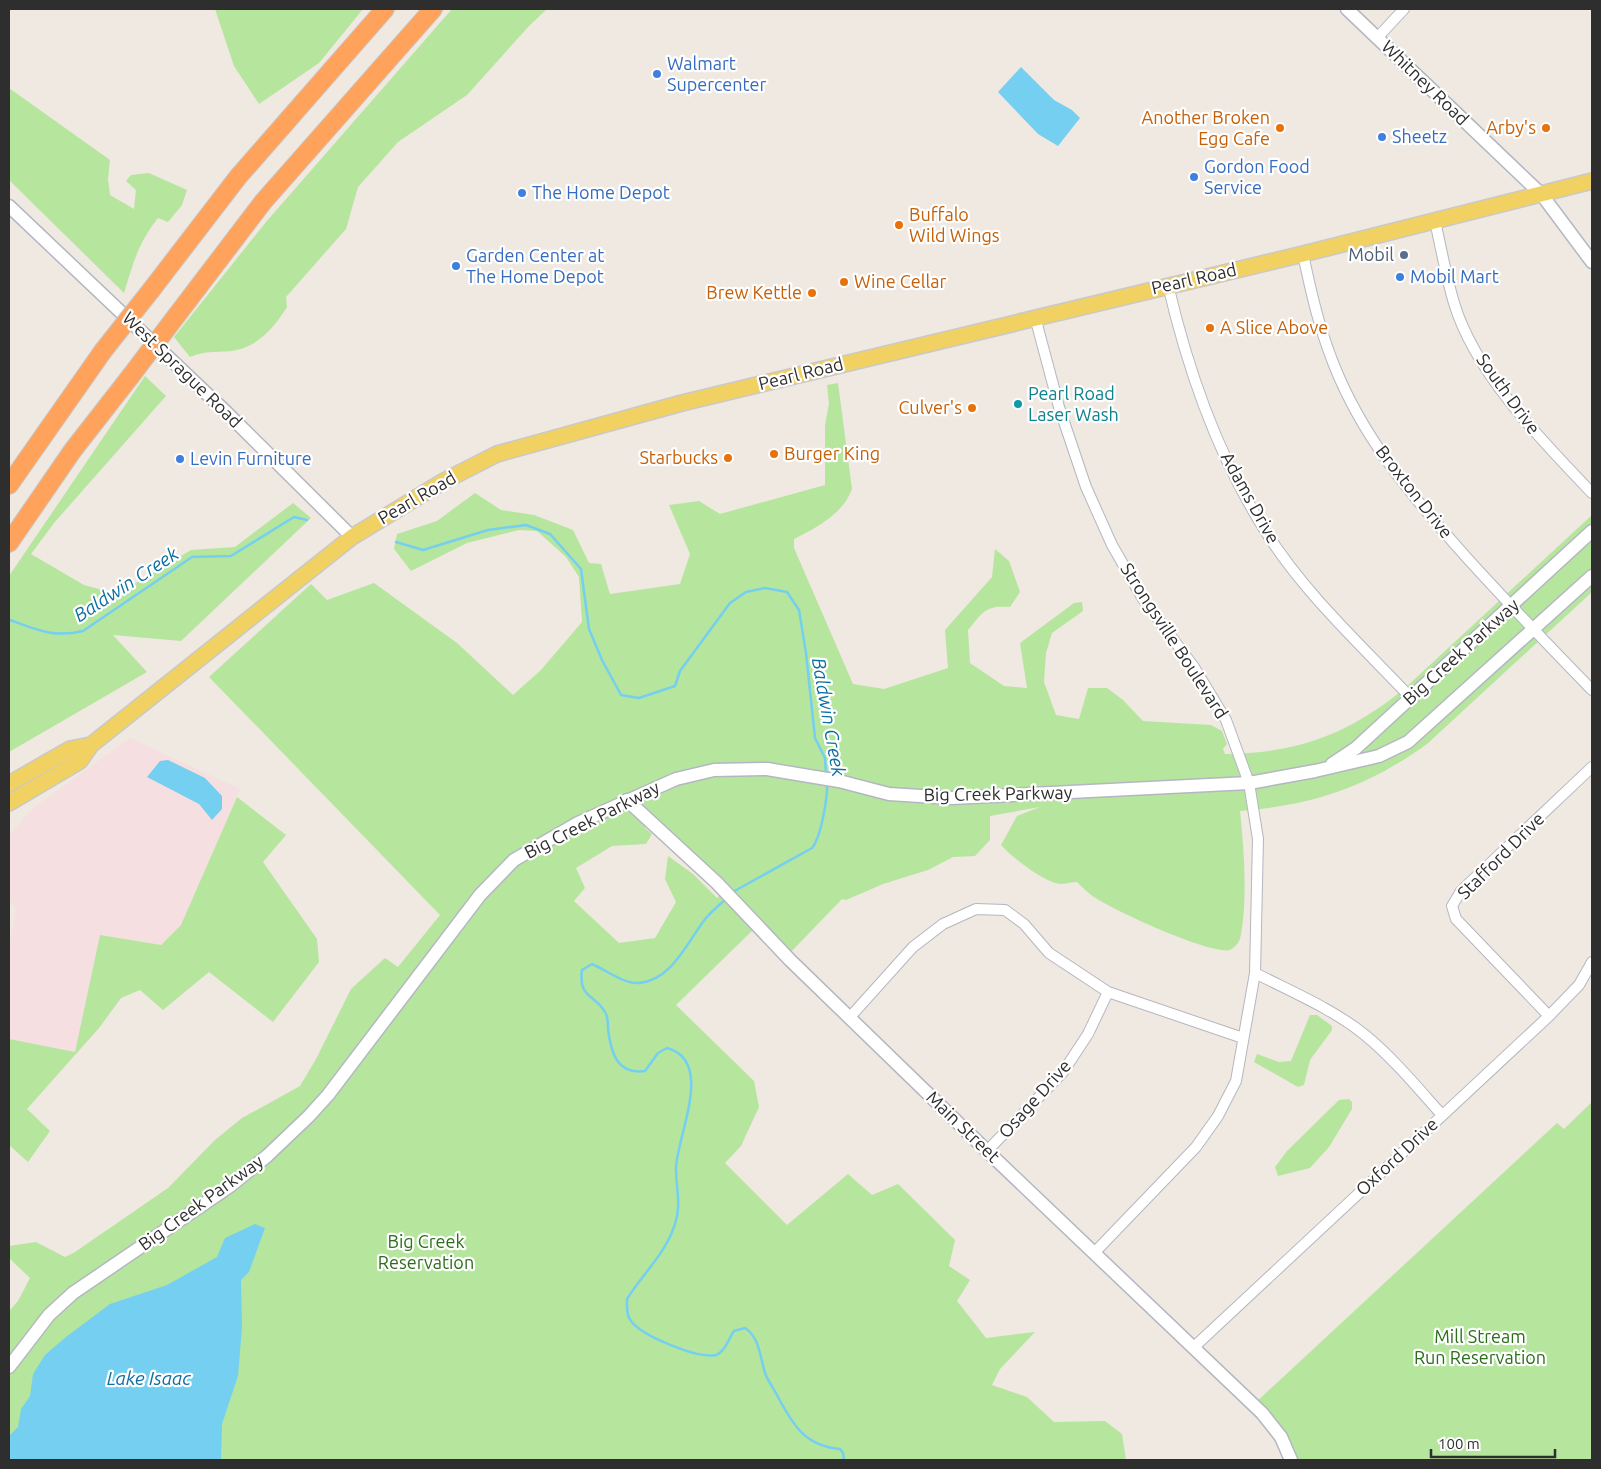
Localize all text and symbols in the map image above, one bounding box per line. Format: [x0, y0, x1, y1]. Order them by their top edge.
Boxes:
street label: Whitney Road [1378, 36, 1473, 129]
place label: Walmart Supercenter [667, 53, 766, 94]
marker: Walmart Supercenter [651, 68, 663, 80]
place label: Another Broken Egg Cafe [1141, 107, 1270, 148]
place label: Arby's [1486, 117, 1536, 137]
marker: Another Broken Egg Cafe [1274, 122, 1286, 134]
marker: Arby's [1540, 122, 1552, 134]
place label: Sheetz [1392, 126, 1447, 146]
marker: Sheetz [1376, 131, 1388, 143]
place label: Gordon Food Service [1204, 156, 1310, 197]
marker: Gordon Food Service [1188, 171, 1200, 183]
place label: The Home Depot [532, 182, 670, 202]
marker: The Home Depot [516, 187, 528, 199]
place label: Buffalo Wild Wings [909, 204, 1000, 245]
marker: Buffalo Wild Wings [893, 219, 905, 231]
place label: Mobil [1348, 244, 1394, 264]
place label: Garden Center at The Home Depot [466, 245, 604, 286]
marker: Mobil [1398, 249, 1410, 261]
street label: Pearl Road [1149, 259, 1238, 298]
marker: Garden Center at The Home Depot [450, 260, 462, 272]
place label: Mobil Mart [1410, 266, 1499, 286]
place label: Wine Cellar [854, 271, 946, 291]
marker: Mobil Mart [1394, 271, 1406, 283]
marker: Wine Cellar [838, 276, 850, 288]
place label: Brew Kettle [706, 282, 802, 302]
marker: Brew Kettle [806, 287, 818, 299]
street label: West Sprague Road [119, 307, 246, 431]
place label: A Slice Above [1220, 317, 1328, 337]
marker: A Slice Above [1204, 322, 1216, 334]
street label: South Drive [1473, 349, 1545, 437]
street label: Pearl Road [756, 353, 845, 393]
place label: Pearl Road Laser Wash [1028, 383, 1119, 424]
place label: Culver's [898, 397, 962, 417]
marker: Pearl Road Laser Wash [1012, 398, 1024, 410]
marker: Culver's [966, 402, 978, 414]
street label: Broxton Drive [1372, 441, 1457, 542]
place label: Burger King [784, 443, 880, 463]
place label: Starbucks [639, 447, 718, 467]
place label: Levin Furniture [190, 448, 312, 468]
marker: Burger King [768, 448, 780, 460]
street label: Adams Drive [1218, 448, 1284, 547]
marker: Starbucks [722, 452, 734, 464]
marker: Levin Furniture [174, 453, 186, 465]
street label: Pearl Road [374, 467, 459, 527]
water label: Baldwin Creek [70, 542, 183, 626]
street label: Strongsville Boulevard [1117, 559, 1233, 722]
street label: Big Creek Parkway [1398, 594, 1523, 708]
water label: Baldwin Creek [808, 656, 850, 778]
street label: Big Creek Parkway [521, 776, 663, 862]
street label: Big Creek Parkway [923, 782, 1073, 804]
street label: Stafford Drive [1453, 808, 1548, 903]
street label: Osage Drive [994, 1055, 1074, 1141]
street label: Main Street [923, 1086, 1004, 1166]
street label: Oxford Drive [1351, 1113, 1441, 1199]
street label: Big Creek Parkway [134, 1150, 267, 1254]
park label: Big Creek Reservation [378, 1231, 474, 1272]
park label: Mill Stream Run Reservation [1414, 1326, 1546, 1367]
water label: Lake Isaac [107, 1367, 191, 1389]
scale bar [1431, 1426, 1555, 1458]
text: 100 m [1438, 1435, 1480, 1452]

